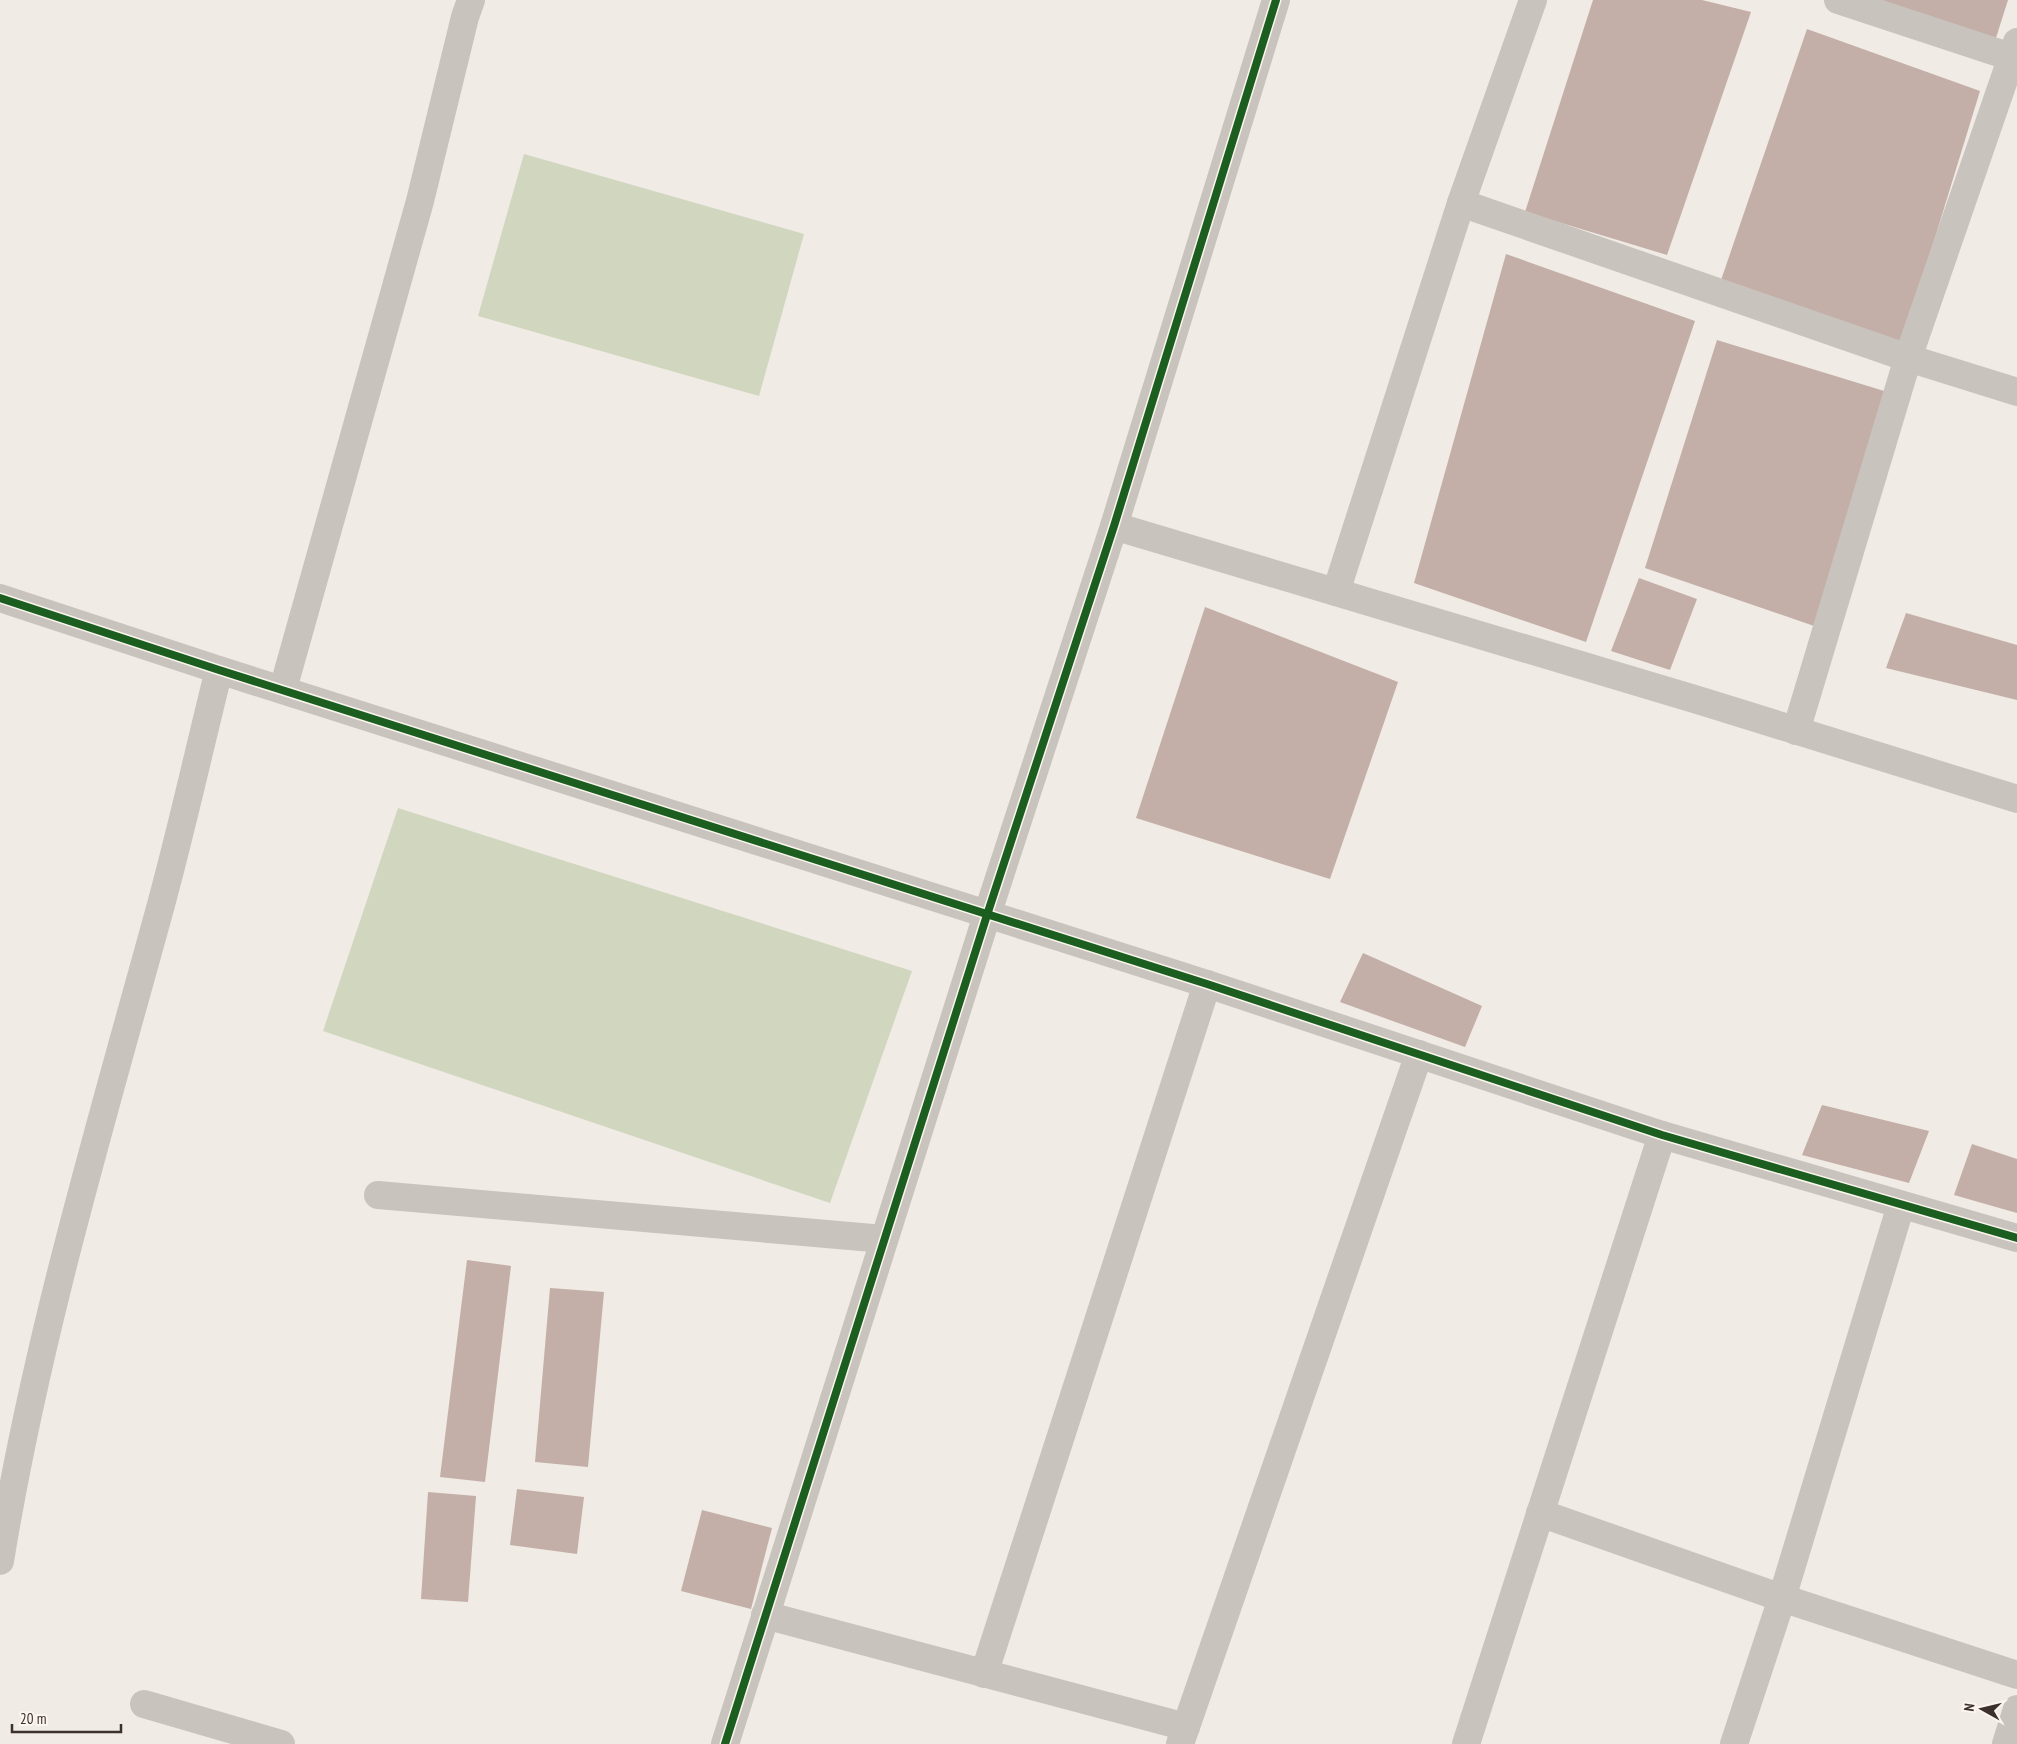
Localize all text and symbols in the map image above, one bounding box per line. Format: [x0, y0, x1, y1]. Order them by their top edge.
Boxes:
north arrow [1957, 1684, 2007, 1734]
scale bar [12, 1702, 121, 1734]
text: N [1960, 1702, 1979, 1712]
text: 20 m [20, 1709, 46, 1728]

